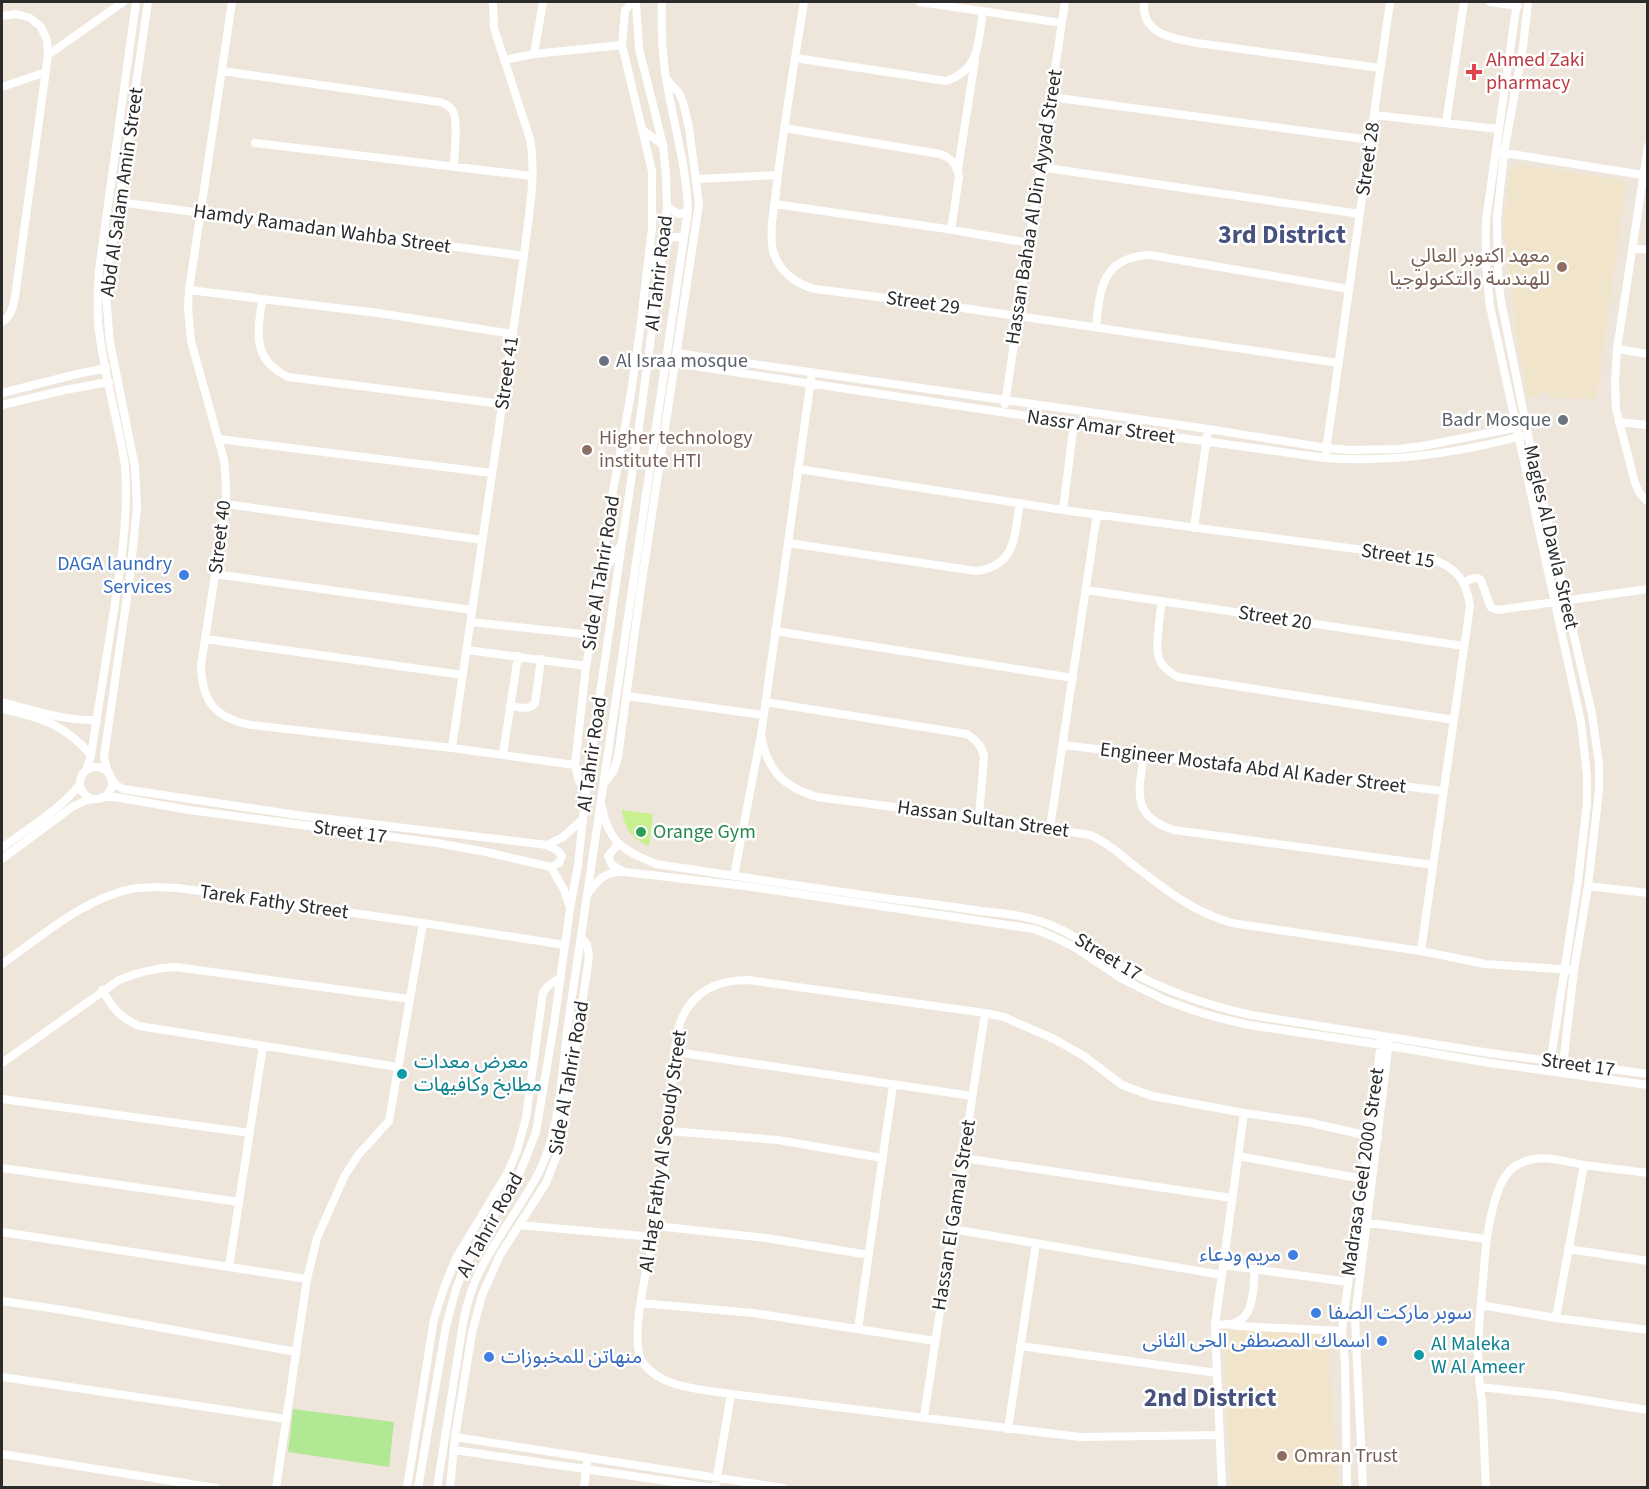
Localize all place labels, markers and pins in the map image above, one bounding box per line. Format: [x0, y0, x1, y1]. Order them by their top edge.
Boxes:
place label: Ahmed Zaki pharmacy [1486, 46, 1585, 97]
marker: Ahmed Zaki pharmacy [1467, 65, 1481, 79]
place label: معهد اكتوبر العالي للهندسة والتكنولوجيا [1389, 242, 1550, 293]
marker: معهد اكتوبر العالي للهندسة والتكنولوجيا [1555, 260, 1569, 274]
place label: Al Israa mosque [616, 347, 748, 375]
marker: Al Israa mosque [597, 354, 611, 368]
place label: Badr Mosque [1442, 406, 1551, 434]
marker: Badr Mosque [1556, 413, 1570, 427]
place label: Higher technology institute HTI [599, 424, 753, 475]
marker: Higher technology institute HTI [580, 443, 594, 457]
place label: DAGA laundry Services [57, 550, 173, 601]
marker: DAGA laundry Services [177, 568, 191, 582]
place label: Orange Gym [653, 818, 756, 846]
marker: Orange Gym [634, 825, 648, 839]
place label: معرض معدات مطابخ وكافيهات [414, 1048, 542, 1099]
marker: معرض معدات مطابخ وكافيهات [395, 1067, 409, 1081]
place label: مريم ودعاء [1199, 1241, 1281, 1269]
marker: مريم ودعاء [1286, 1248, 1300, 1262]
place label: سوبر ماركت الصفا [1328, 1299, 1472, 1327]
marker: سوبر ماركت الصفا [1309, 1306, 1323, 1320]
place label: اسماك المصطفى الحى الثانى [1142, 1327, 1370, 1355]
place label: Al Maleka W Al Ameer [1431, 1330, 1525, 1381]
marker: اسماك المصطفى الحى الثانى [1375, 1334, 1389, 1348]
place label: منهاتن للمخبوزات [501, 1343, 642, 1371]
marker: Al Maleka W Al Ameer [1412, 1348, 1426, 1362]
marker: منهاتن للمخبوزات [482, 1350, 496, 1364]
place label: Omran Trust [1294, 1442, 1398, 1470]
marker: Omran Trust [1275, 1449, 1289, 1463]

